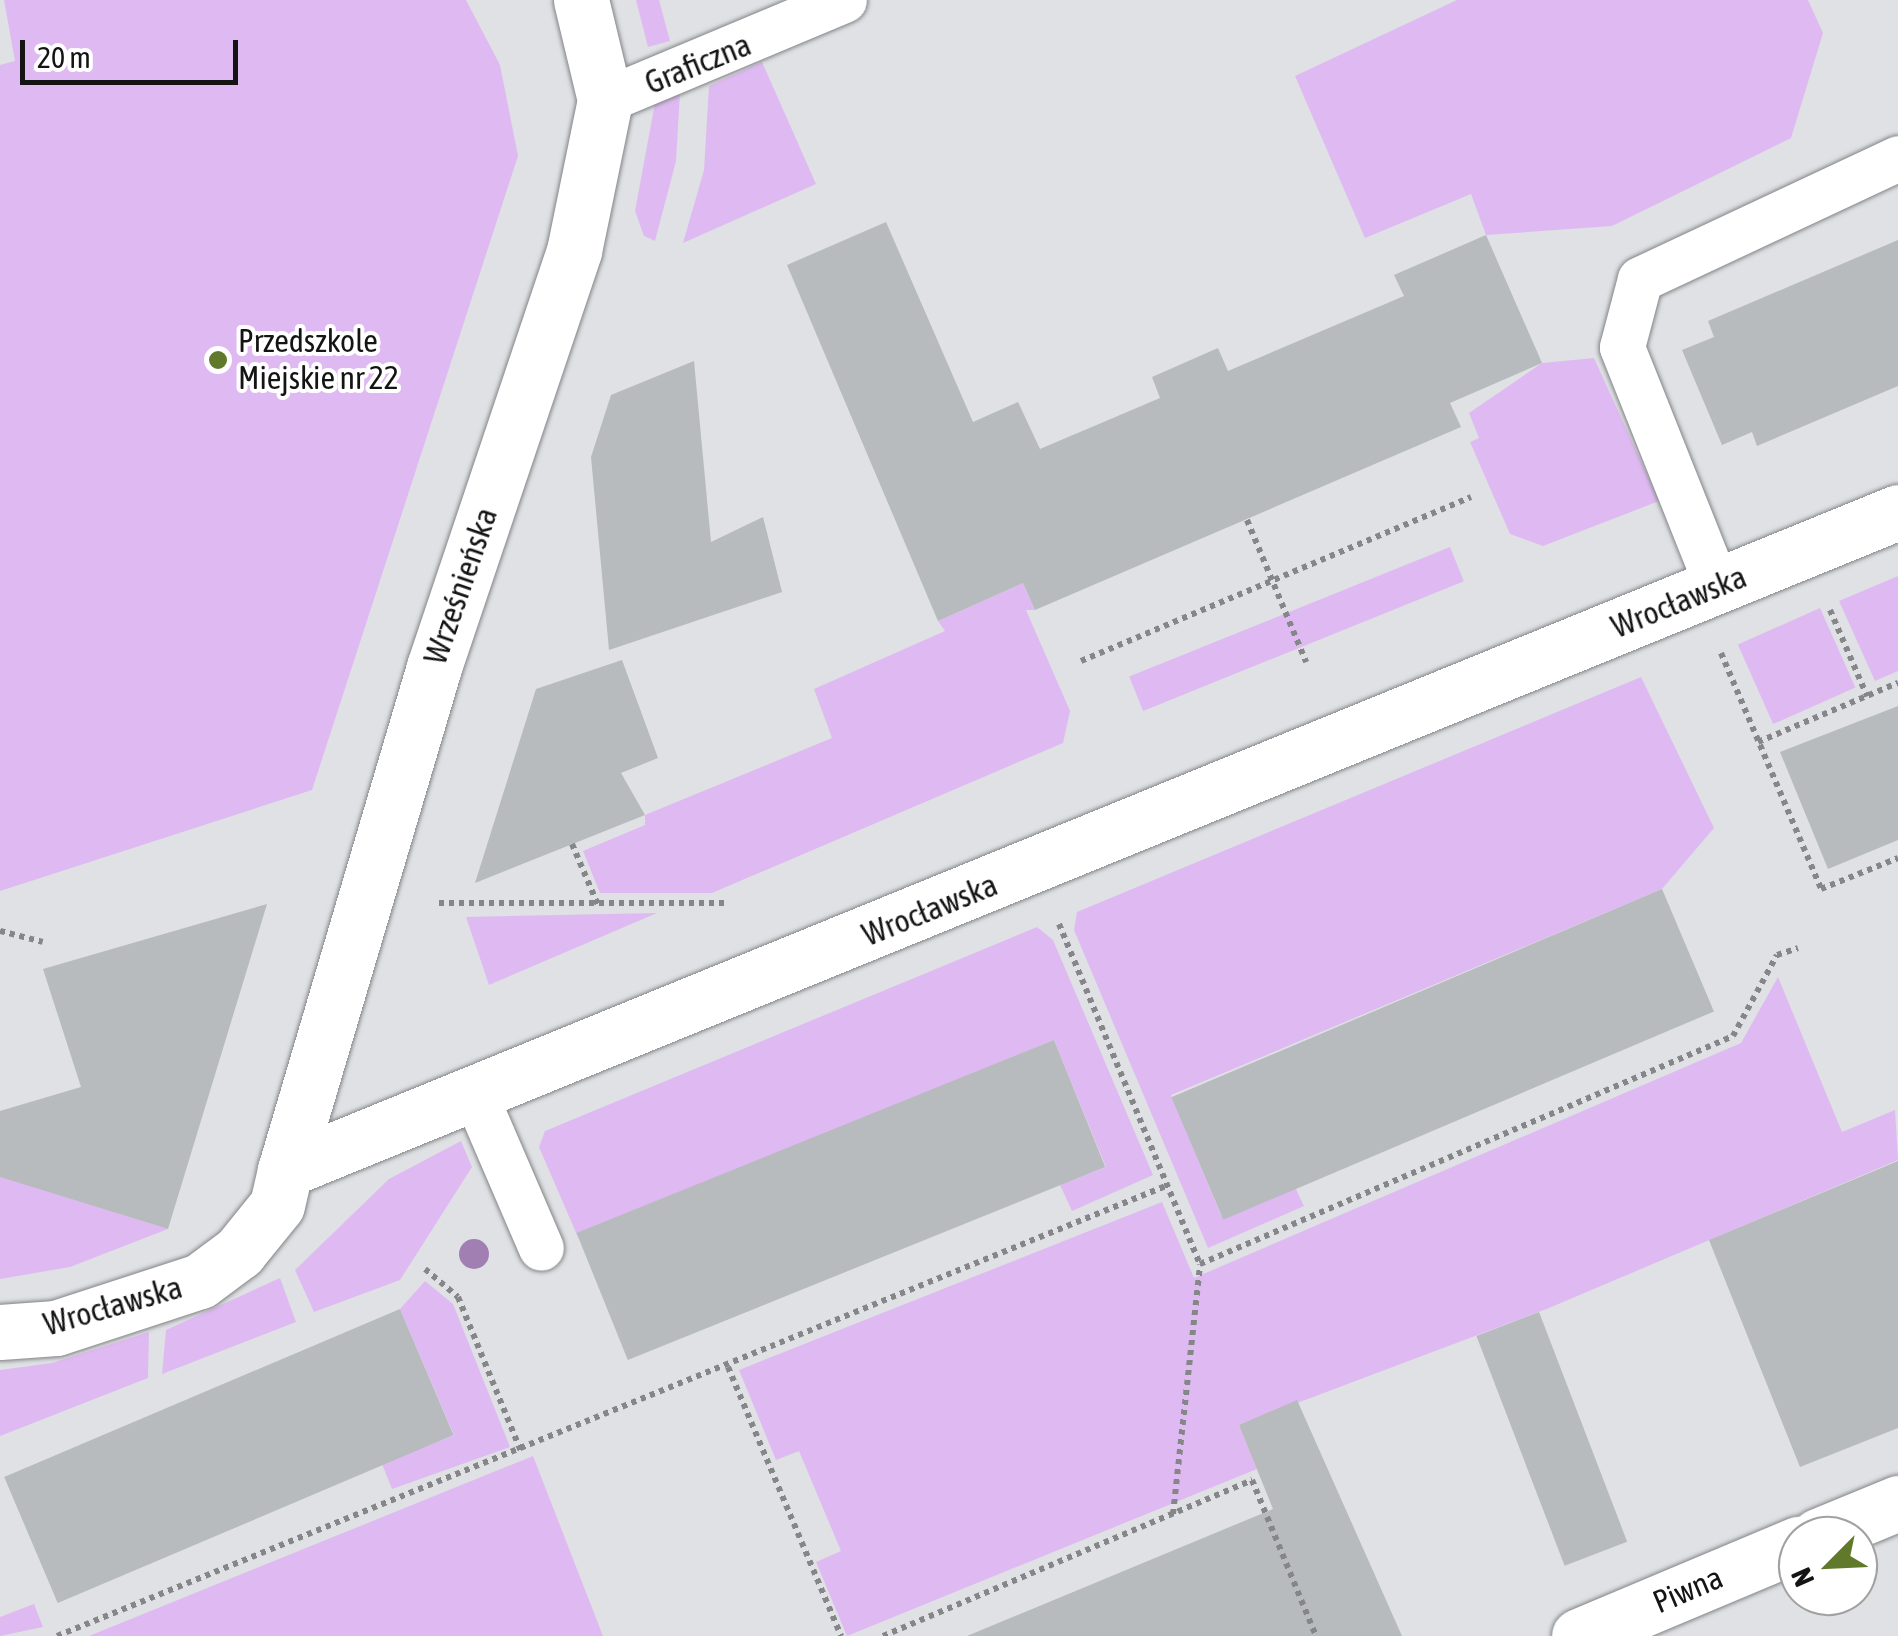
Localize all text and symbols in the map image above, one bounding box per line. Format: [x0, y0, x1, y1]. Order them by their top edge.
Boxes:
scale bar [25, 20, 242, 82]
street label: Graficzna [640, 25, 756, 103]
text: 20 m [37, 40, 91, 74]
place label: Przedszkole Miejskie nr 22 [238, 323, 399, 398]
marker: Przedszkole Miejskie nr 22 [207, 349, 229, 371]
street label: Wrześnieńska [416, 503, 506, 669]
street label: Wrocławska [1606, 558, 1752, 646]
street label: Wrocławska [857, 866, 1003, 954]
street label: Wrocławska [39, 1268, 187, 1344]
north arrow [1778, 1516, 1878, 1616]
street label: Piwna [1647, 1558, 1729, 1622]
text: N [1784, 1563, 1820, 1591]

